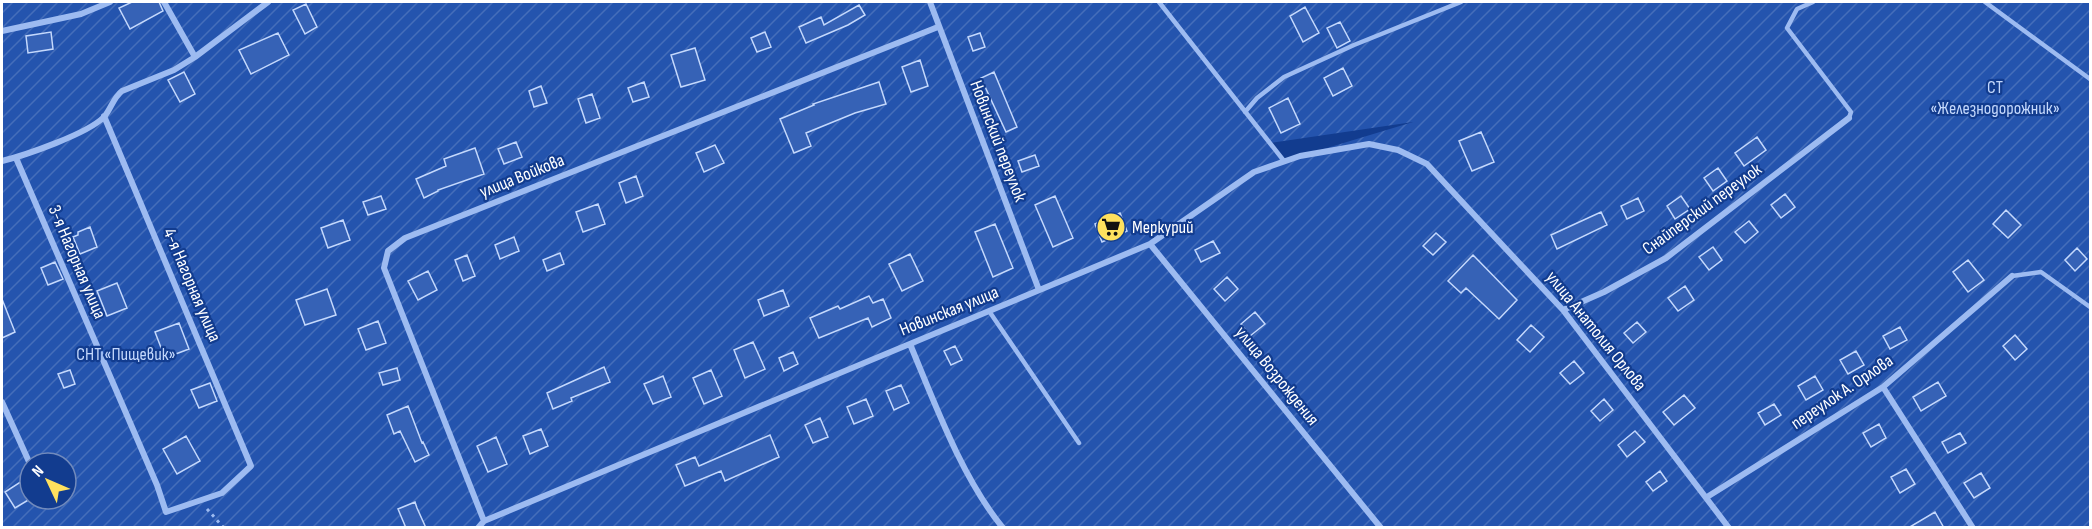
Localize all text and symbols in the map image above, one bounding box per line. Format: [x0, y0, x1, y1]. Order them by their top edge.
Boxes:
street label: Новинский переулок [965, 77, 1031, 205]
park label: СТ «Железнодорожник» [1930, 77, 2060, 119]
street label: улица Войкова [477, 149, 567, 202]
street label: Снайперский переулок [1638, 159, 1766, 259]
street label: 3-я Нагорная улица [44, 202, 110, 322]
supermarket icon: Меркурий [1095, 211, 1127, 243]
place label: Меркурий [1132, 217, 1194, 238]
street label: 4-я Нагорная улица [159, 225, 225, 345]
street label: улица Анатолия Орлова [1541, 267, 1651, 395]
street label: Новинская улица [896, 282, 1002, 340]
street label: улица Возрождения [1231, 322, 1323, 430]
park label: СНТ «Пищевик» [76, 344, 176, 365]
street label: переулок А. Орлова [1787, 350, 1897, 434]
north arrow [18, 451, 78, 511]
text: N [28, 462, 48, 481]

